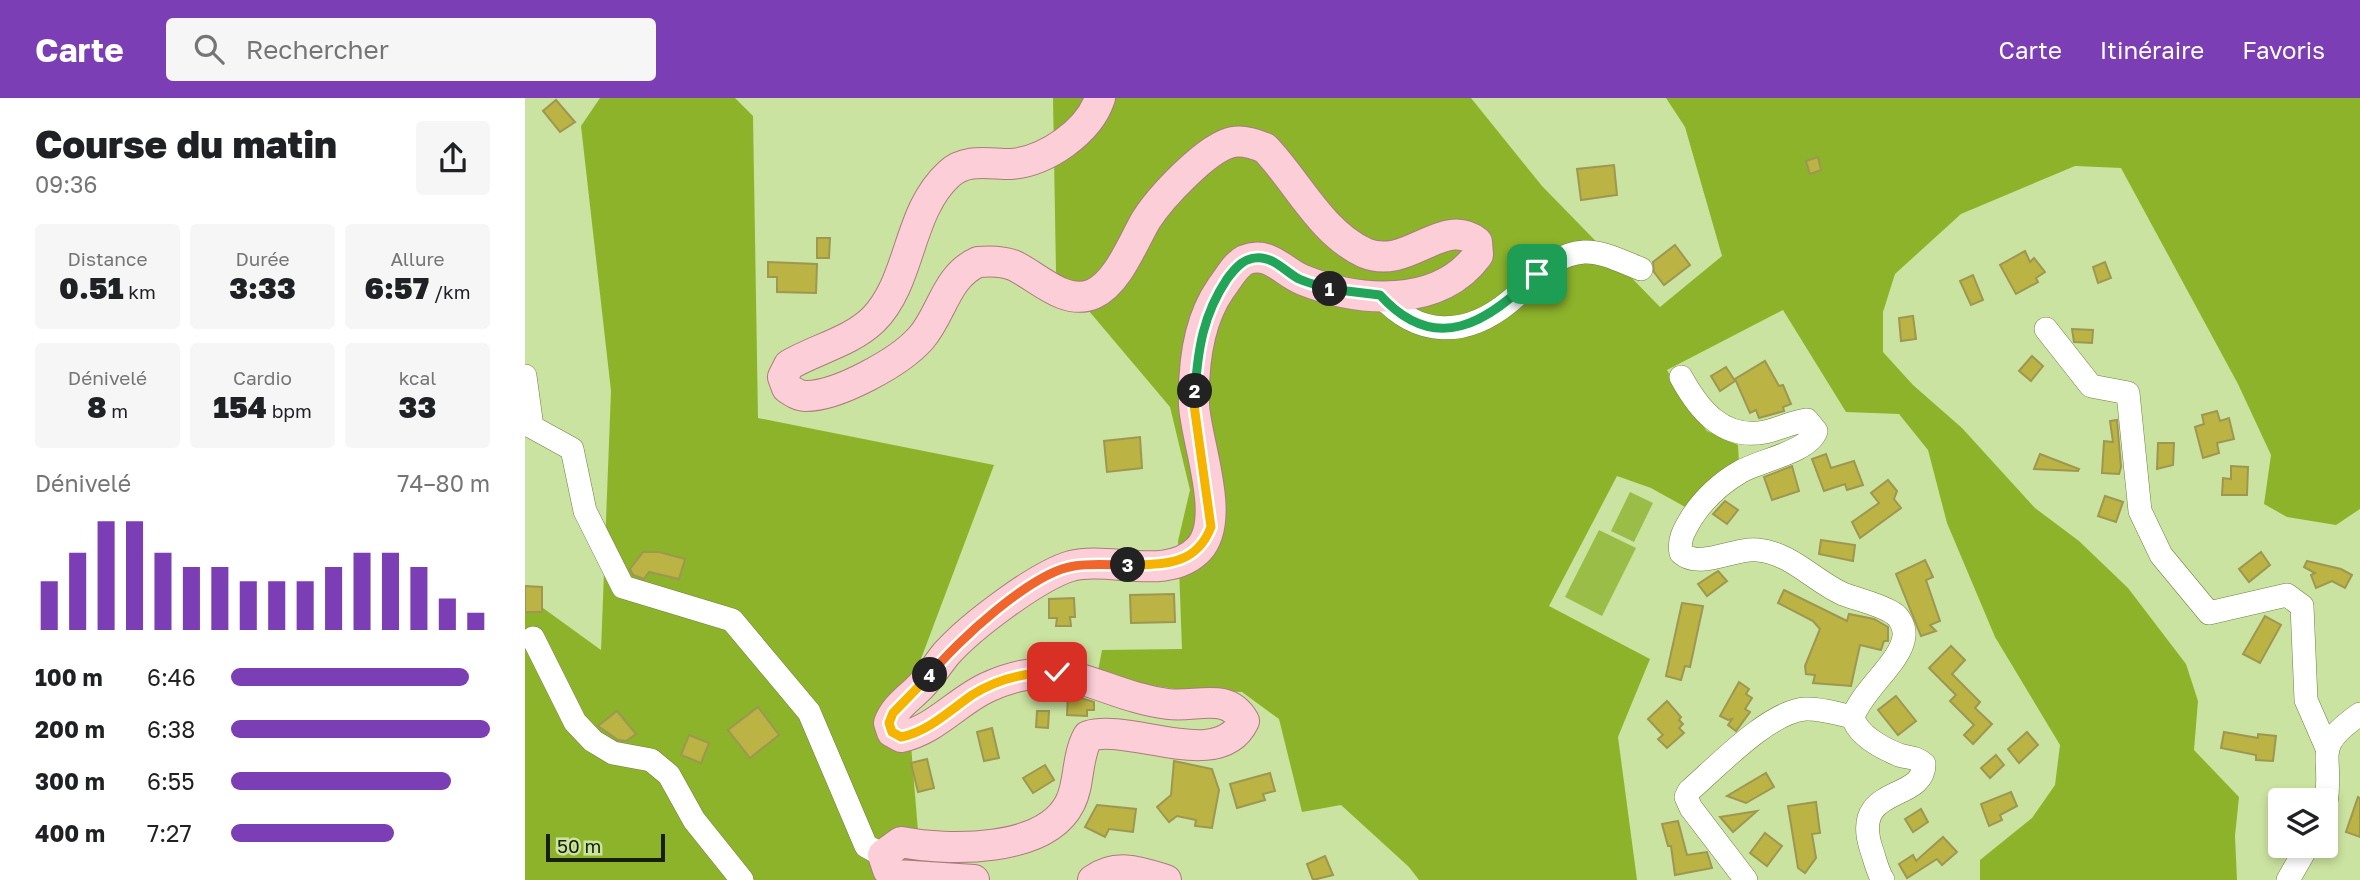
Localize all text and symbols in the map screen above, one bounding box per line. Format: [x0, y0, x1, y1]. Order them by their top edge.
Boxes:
search box [166, 18, 656, 81]
text: Carte [35, 30, 124, 69]
icon: search [190, 30, 228, 68]
text: Rechercher [246, 34, 389, 65]
text: Carte [1999, 35, 2062, 64]
text: Itinéraire [2100, 35, 2204, 64]
text: Favoris [2242, 35, 2325, 64]
text: Course du matin [35, 121, 337, 166]
button: share [416, 121, 490, 195]
text: 09:36 [35, 170, 97, 198]
pin [1507, 244, 1567, 304]
text: Distance [68, 247, 147, 270]
text: Durée [235, 247, 290, 270]
text: Allure [390, 247, 445, 270]
icon: arrive [1518, 255, 1556, 293]
text: 0.51 [59, 270, 124, 306]
text: 3:33 [229, 270, 296, 306]
text: 6:57 [364, 270, 429, 306]
pin: 1 [1313, 272, 1347, 306]
text: 1 [1325, 277, 1334, 300]
text: km [124, 280, 156, 303]
text: /km [429, 280, 471, 303]
text: Dénivelé [68, 366, 147, 389]
text: Cardio [233, 366, 292, 389]
text: kcal [399, 366, 436, 389]
pin: 2 [1177, 374, 1213, 408]
text: 2 [1189, 379, 1200, 402]
text: 8 [87, 389, 107, 425]
text: 154 [213, 389, 267, 425]
text: 33 [399, 389, 436, 425]
text: m [107, 399, 128, 422]
text: bpm [267, 399, 312, 422]
text: Dénivelé [35, 469, 131, 497]
text: 74–80 m [397, 469, 490, 497]
pin: 3 [1111, 547, 1145, 582]
text: 3 [1122, 553, 1133, 576]
pin [1027, 642, 1087, 702]
icon: check [1038, 653, 1076, 691]
pin: 4 [913, 658, 947, 692]
text: 100 m [35, 663, 103, 691]
text: 6:46 [147, 663, 196, 691]
text: 4 [924, 663, 935, 686]
text: 200 m [35, 715, 105, 743]
text: 6:38 [147, 715, 195, 743]
text: 300 m [35, 767, 105, 795]
text: 6:55 [147, 767, 195, 795]
map controls [2268, 788, 2338, 858]
button: layers [2268, 788, 2338, 858]
text: 400 m [35, 819, 105, 847]
text: 7:27 [147, 819, 192, 847]
scale bar [546, 831, 665, 863]
text: 50 m [557, 834, 601, 857]

